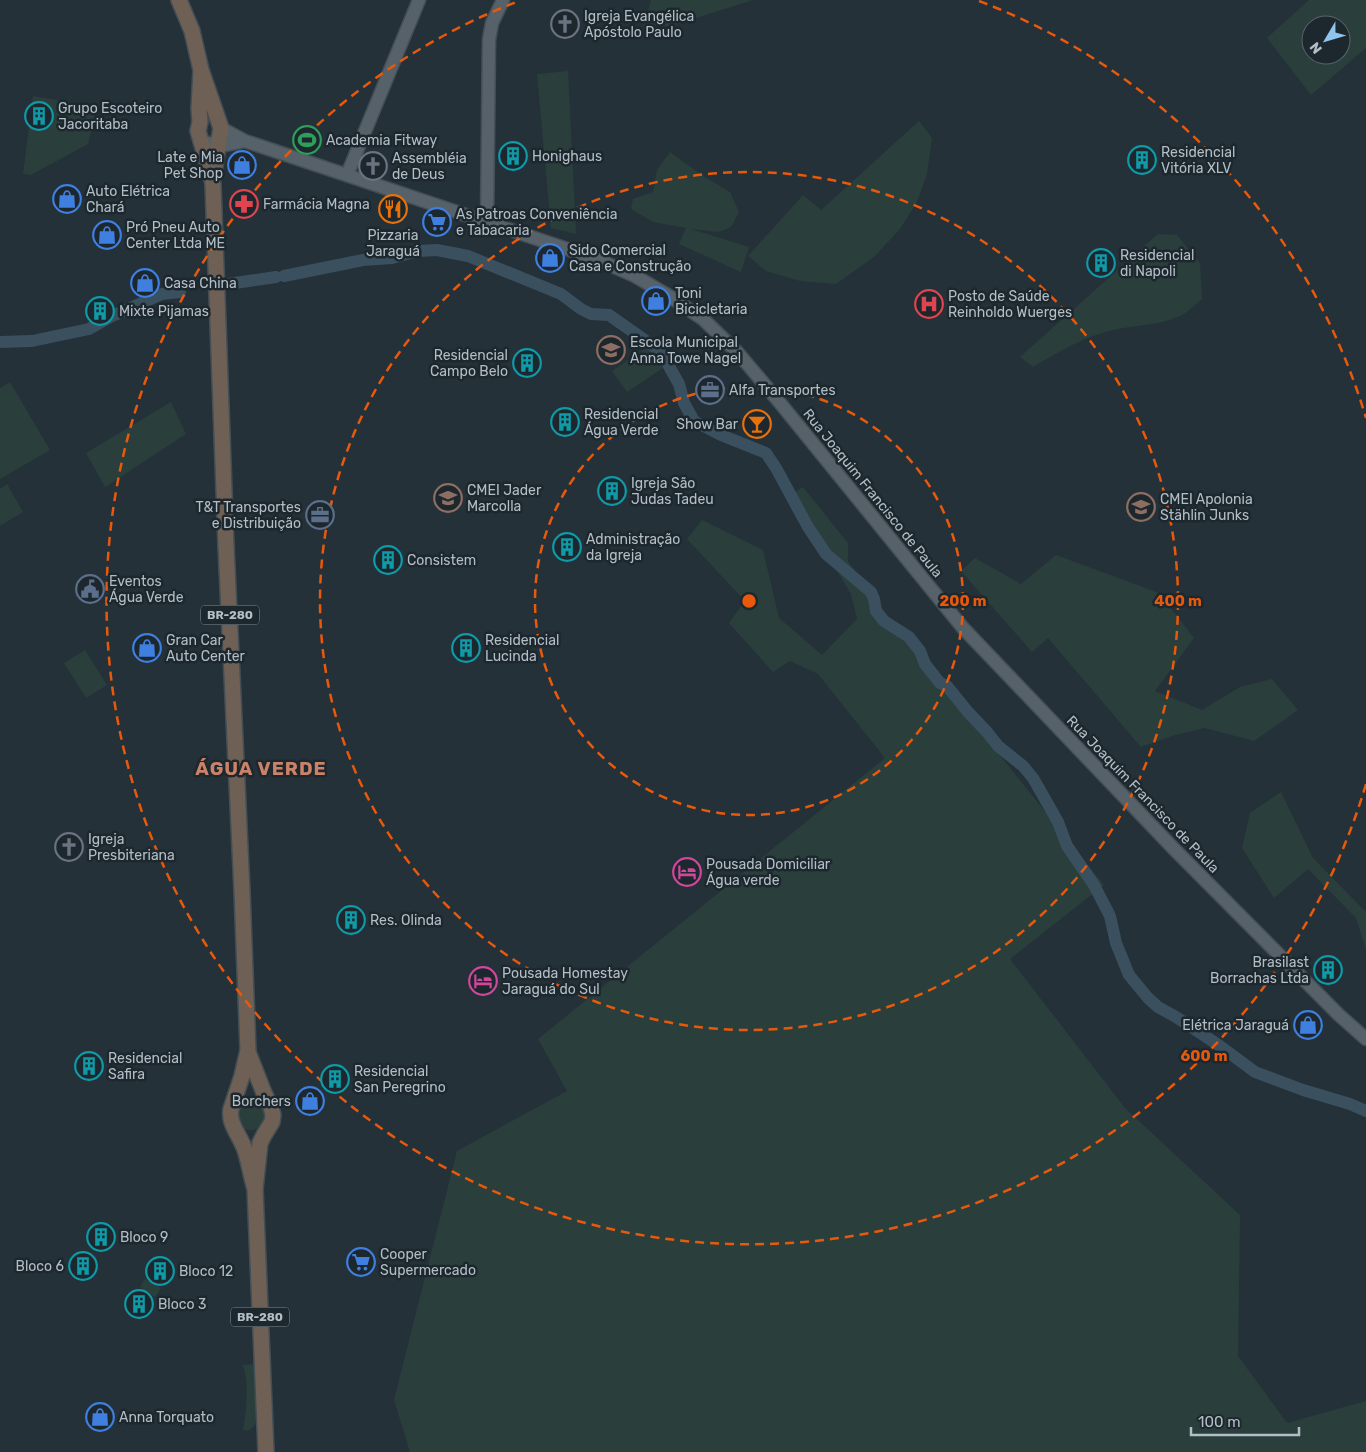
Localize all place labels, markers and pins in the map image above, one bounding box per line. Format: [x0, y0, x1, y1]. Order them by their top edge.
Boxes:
place label: Igreja Evangélica Apóstolo Paulo [584, 8, 694, 41]
church icon: Igreja Evangélica Apóstolo Paulo [550, 9, 580, 39]
place label: Grupo Escoteiro Jacoritaba [58, 100, 162, 133]
building icon: Grupo Escoteiro Jacoritaba [24, 101, 54, 131]
sports icon: Academia Fitway [292, 125, 322, 155]
place label: Academia Fitway [326, 132, 438, 149]
building icon: Honighaus [498, 141, 528, 171]
place label: Residencial Vitória XLV [1161, 144, 1235, 177]
building icon: Residencial Vitória XLV [1127, 145, 1157, 175]
place label: Honighaus [532, 148, 602, 165]
place label: Late e Mia Pet Shop [157, 149, 223, 182]
shop icon: Late e Mia Pet Shop [227, 150, 257, 180]
place label: Assembléia de Deus [392, 150, 467, 183]
church icon: Assembléia de Deus [358, 151, 388, 181]
place label: Auto Elétrica Chará [86, 183, 170, 216]
shop icon: Auto Elétrica Chará [52, 184, 82, 214]
pharmacy icon: Farmácia Magna [229, 189, 259, 219]
restaurant icon: Pizzaria Jaraguá [378, 194, 408, 224]
place label: Farmácia Magna [263, 196, 370, 213]
place label: As Patroas Conveniência e Tabacaria [456, 206, 617, 239]
supermarket icon: As Patroas Conveniência e Tabacaria [422, 207, 452, 237]
place label: Pró Pneu Auto Center Ltda ME [126, 219, 225, 252]
shop icon: Pró Pneu Auto Center Ltda ME [92, 220, 122, 250]
place label: Pizzaria Jaraguá [366, 227, 420, 260]
place label: Sido Comercial Casa e Construção [569, 242, 691, 275]
shop icon: Sido Comercial Casa e Construção [535, 243, 565, 273]
place label: Residencial di Napoli [1120, 247, 1194, 280]
building icon: Residencial di Napoli [1086, 248, 1116, 278]
shop icon: Casa China [130, 268, 160, 298]
place label: Casa China [164, 275, 237, 292]
place label: Toni Bicicletaria [675, 285, 747, 318]
shop icon: Toni Bicicletaria [641, 286, 671, 316]
place label: Posto de Saúde Reinholdo Wuerges [948, 288, 1072, 321]
hospital icon: Posto de Saúde Reinholdo Wuerges [914, 289, 944, 319]
building icon: Mixte Pijamas [85, 296, 115, 326]
place label: Mixte Pijamas [119, 303, 209, 320]
place label: Escola Municipal Anna Towe Nagel [630, 334, 741, 367]
school or university icon: Escola Municipal Anna Towe Nagel [596, 335, 626, 365]
place label: Residencial Campo Belo [430, 347, 508, 380]
building icon: Residencial Campo Belo [512, 348, 542, 378]
office icon: Alfa Transportes [695, 375, 725, 405]
place label: Alfa Transportes [729, 382, 836, 399]
place label: Residencial Água Verde [584, 406, 659, 439]
building icon: Residencial Água Verde [550, 407, 580, 437]
bar icon: Show Bar [742, 409, 772, 439]
place label: Show Bar [676, 416, 739, 433]
place label: Igreja São Judas Tadeu [631, 475, 714, 508]
building icon: Igreja São Judas Tadeu [597, 476, 627, 506]
place label: CMEI Jader Marcolla [467, 482, 542, 515]
school or university icon: CMEI Jader Marcolla [433, 483, 463, 513]
place label: CMEI Apolonia Stählin Junks [1160, 491, 1253, 524]
school or university icon: CMEI Apolonia Stählin Junks [1126, 492, 1156, 522]
place label: T&T Transportes e Distribuição [196, 499, 301, 532]
office icon: T&T Transportes e Distribuição [305, 500, 335, 530]
place label: Administração da Igreja [586, 531, 680, 564]
building icon: Administração da Igreja [552, 532, 582, 562]
building icon: Consistem [373, 545, 403, 575]
place label: Consistem [407, 552, 476, 569]
place label: Eventos Água Verde [109, 573, 184, 606]
public building icon: Eventos Água Verde [75, 574, 105, 604]
centre of rings [740, 592, 758, 610]
place label: Gran Car Auto Center [166, 632, 246, 665]
place label: Residencial Lucinda [485, 632, 559, 665]
shop icon: Gran Car Auto Center [132, 633, 162, 663]
building icon: Residencial Lucinda [451, 633, 481, 663]
place label: Igreja Presbiteriana [88, 831, 175, 864]
church icon: Igreja Presbiteriana [54, 832, 84, 862]
place label: Pousada Domiciliar Água verde [706, 856, 831, 889]
hotel icon: Pousada Domiciliar Água verde [672, 857, 702, 887]
building icon: Res. Olinda [336, 905, 366, 935]
place label: Res. Olinda [370, 912, 442, 929]
place label: Brasilast Borrachas Ltda [1210, 954, 1310, 987]
building icon: Brasilast Borrachas Ltda [1313, 955, 1343, 985]
place label: Pousada Homestay Jaraguá do Sul [502, 965, 628, 998]
hotel icon: Pousada Homestay Jaraguá do Sul [468, 966, 498, 996]
shop icon: Elétrica Jaraguá [1293, 1010, 1323, 1040]
place label: Elétrica Jaraguá [1182, 1017, 1289, 1034]
place label: Residencial Safira [108, 1050, 182, 1083]
building icon: Residencial Safira [74, 1051, 104, 1081]
place label: Residencial San Peregrino [354, 1063, 446, 1096]
building icon: Residencial San Peregrino [320, 1064, 350, 1094]
shop icon: Borchers [295, 1086, 325, 1116]
place label: Borchers [232, 1093, 291, 1110]
building icon: Bloco 9 [86, 1222, 116, 1252]
place label: Bloco 9 [120, 1229, 168, 1246]
place label: Cooper Supermercado [380, 1246, 476, 1279]
supermarket icon: Cooper Supermercado [346, 1247, 376, 1277]
building icon: Bloco 6 [68, 1251, 98, 1281]
building icon: Bloco 12 [145, 1256, 175, 1286]
place label: Bloco 6 [16, 1258, 64, 1275]
place label: Bloco 12 [179, 1263, 233, 1280]
building icon: Bloco 3 [124, 1289, 154, 1319]
place label: Bloco 3 [158, 1296, 206, 1313]
shop icon: Anna Torquato [85, 1402, 115, 1432]
place label: Anna Torquato [119, 1409, 214, 1426]

